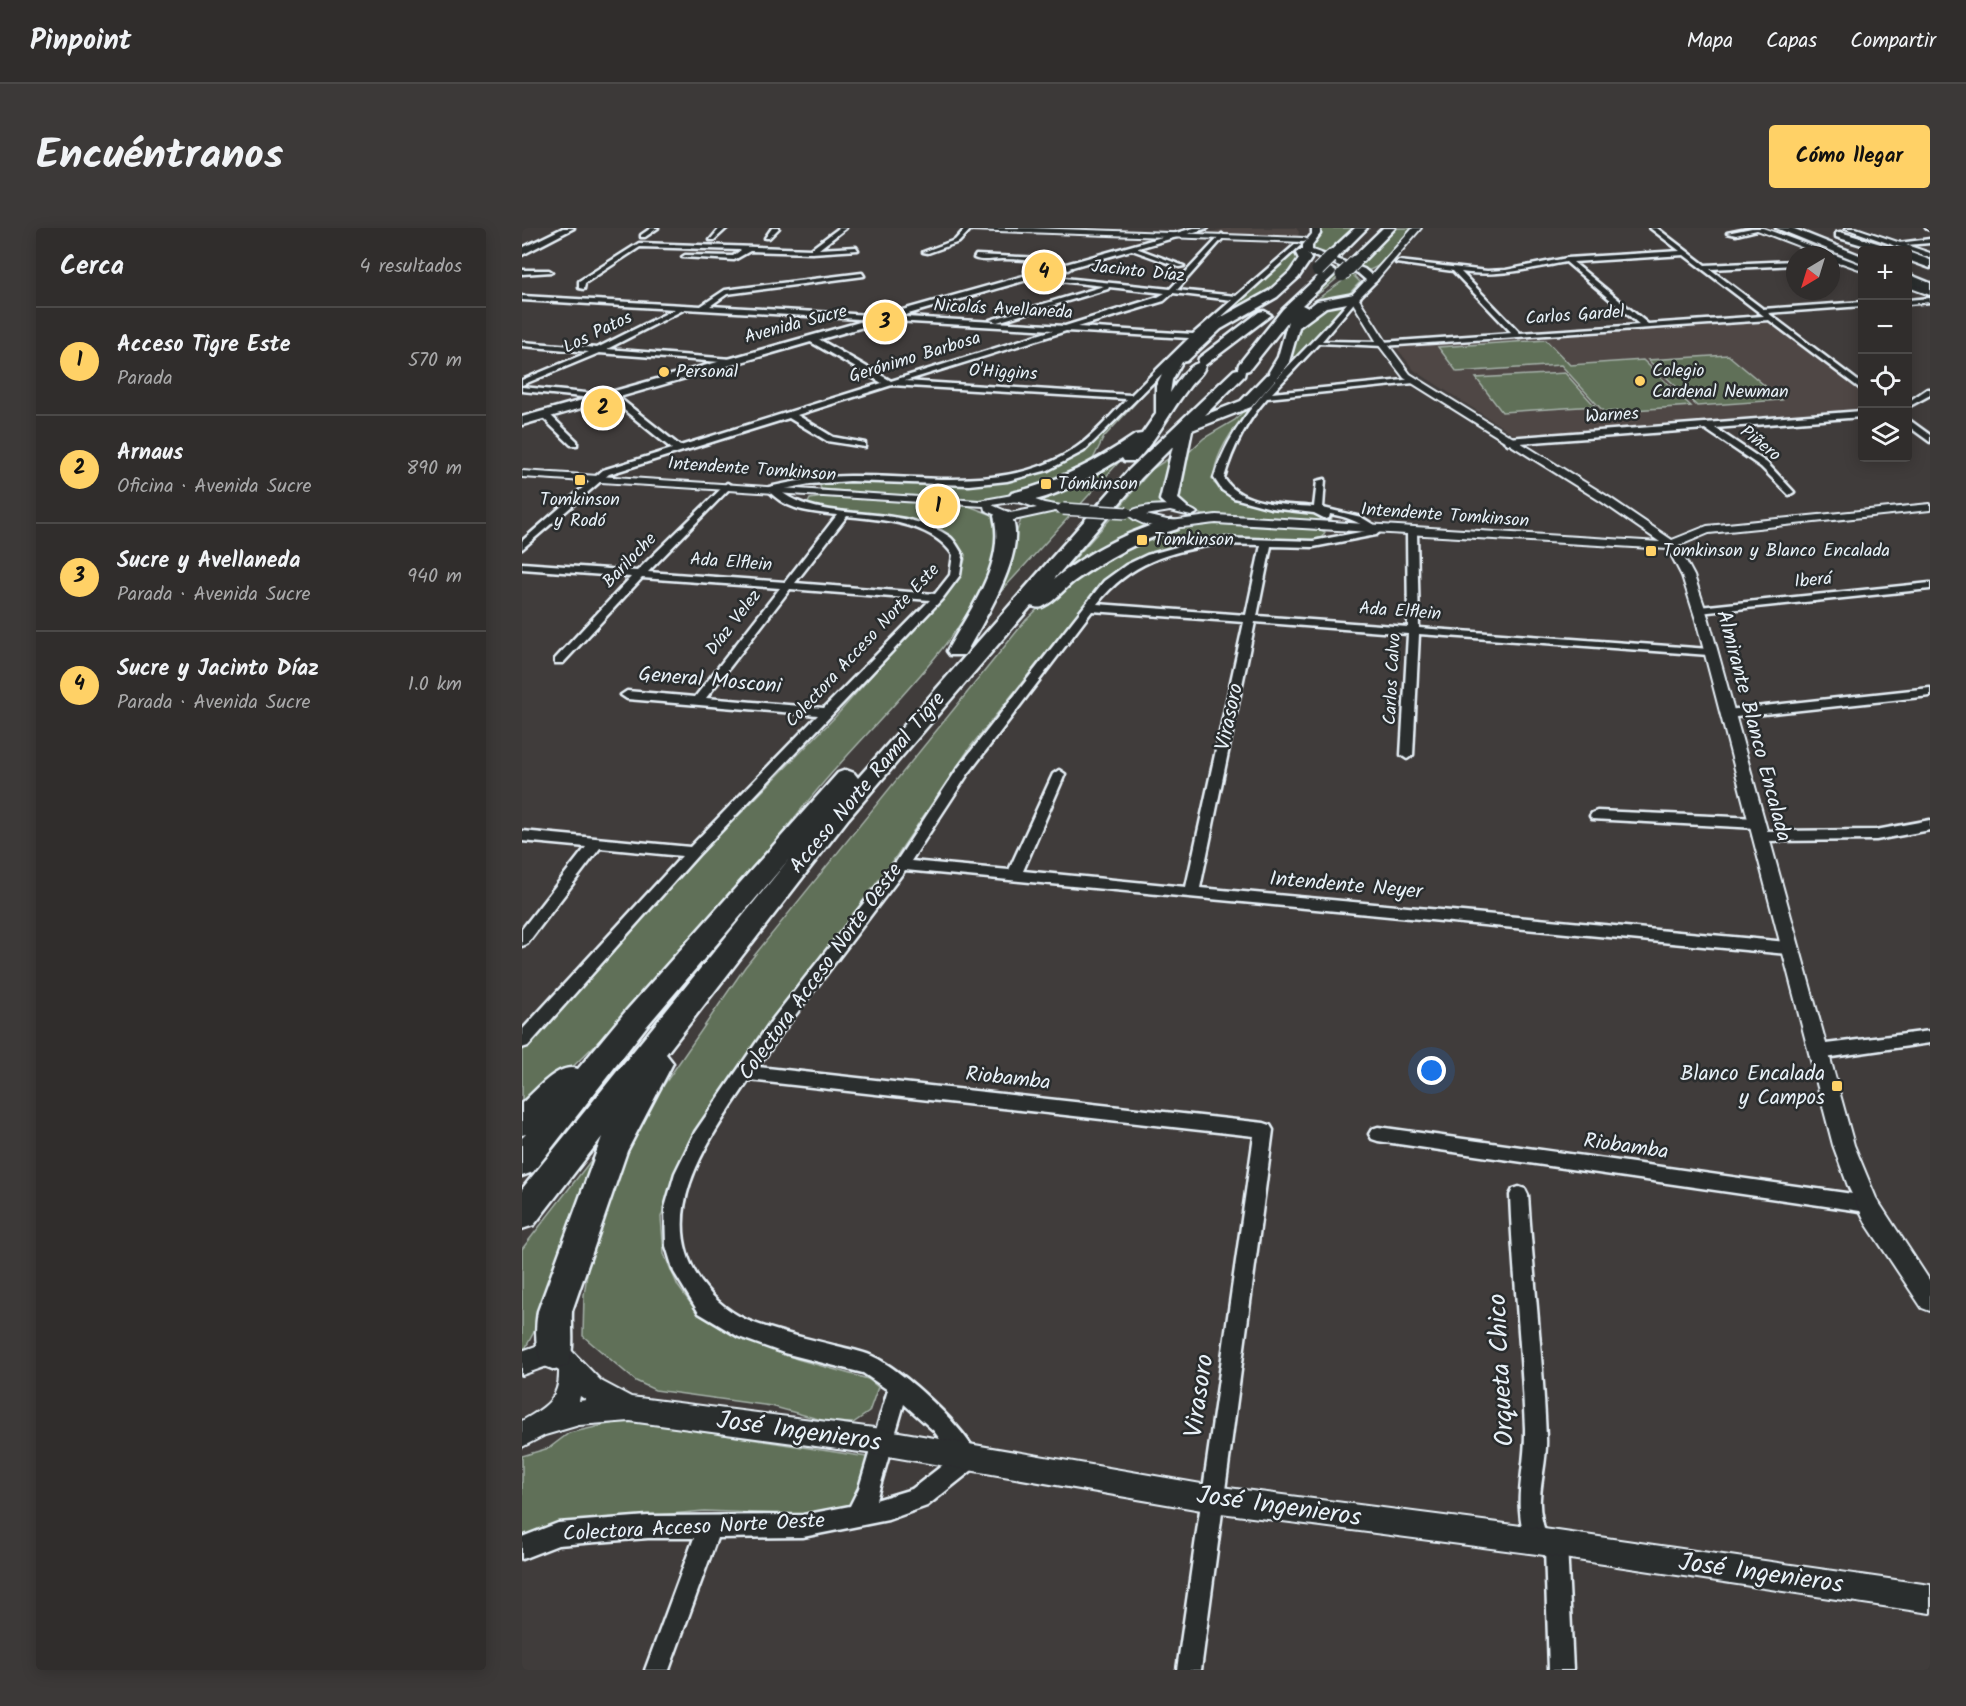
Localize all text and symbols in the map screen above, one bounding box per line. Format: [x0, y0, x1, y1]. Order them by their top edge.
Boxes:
text: Pinpoint [30, 19, 131, 64]
text: Mapa [1687, 25, 1733, 58]
text: Capas [1766, 25, 1817, 58]
text: Compartir [1850, 25, 1936, 58]
text: Encuéntranos [36, 123, 283, 190]
button: Cómo llegar [1769, 125, 1930, 188]
text: Cerca [60, 246, 124, 288]
north arrow [1786, 246, 1840, 300]
map controls [1858, 246, 1912, 462]
button: + [1858, 246, 1912, 300]
pin: 4 [1024, 250, 1064, 294]
text: 4 resultados [360, 251, 462, 283]
street label: Jacinto Díaz [1090, 253, 1186, 291]
street label: Nicolás Avellaneda [933, 292, 1073, 328]
street label: Avenida Sucre [741, 297, 851, 353]
street label: Carlos Gardel [1524, 298, 1626, 334]
pin: 3 [866, 300, 904, 344]
button: − [1858, 300, 1912, 354]
street label: Los Patos [558, 304, 638, 362]
street label: Gerónimo Barbosa [846, 324, 984, 392]
text: Acceso Tigre Este [117, 328, 290, 363]
text: 1 [76, 345, 83, 377]
text: 570 m [408, 345, 462, 377]
button: locate [1858, 354, 1912, 408]
street label: O'Higgins [968, 357, 1038, 389]
place label: Colegio Cardenal Newman [1652, 357, 1789, 407]
place label: Personal [676, 358, 739, 387]
text: Parada [117, 363, 173, 395]
marker: Personal [657, 365, 671, 379]
marker: Colegio Cardenal Newman [1633, 374, 1647, 388]
pin: 2 [584, 386, 622, 430]
street label: Warnes [1584, 400, 1640, 432]
button: layers [1858, 408, 1912, 462]
street label: Piñero [1733, 418, 1787, 470]
text: Arnaus [117, 436, 183, 471]
street label: Intendente Tomkinson [667, 450, 837, 490]
text: 2 [74, 453, 85, 485]
text: 890 m [406, 453, 462, 485]
place label: Tómkinson [1058, 470, 1138, 499]
text: Oficina · Avenida Sucre [117, 471, 311, 503]
marker: Tomkinson y Rodó [573, 473, 587, 487]
marker: Tómkinson [1039, 477, 1053, 491]
pin: 1 [918, 484, 958, 528]
place label: Tomkinson y Rodó [540, 486, 620, 536]
street label: Intendente Tomkinson [1360, 496, 1530, 536]
street label: Bariloche [596, 526, 664, 596]
place label: Tomkinson [1154, 526, 1234, 555]
marker: Tomkinson [1135, 533, 1149, 547]
place label: Tomkinson y Blanco Encalada [1663, 537, 1890, 566]
text: Sucre y Avellaneda [117, 544, 300, 579]
marker: Tomkinson y Blanco Encalada [1644, 544, 1658, 558]
street label: Ada Elflein [689, 546, 773, 580]
street label: Colectora Acceso Norte Este [779, 557, 947, 735]
text: 3 [74, 561, 85, 593]
text: 940 m [407, 561, 462, 593]
street label: Iberá [1793, 565, 1834, 597]
text: Parada · Avenida Sucre [117, 579, 311, 611]
street label: Díaz Velez [699, 583, 769, 662]
street label: Ada Elflein [1358, 595, 1442, 629]
street label: Almirante Blanco Encalada [1706, 607, 1800, 845]
street label: Carlos Calvo [1376, 632, 1410, 726]
text: Sucre y Jacinto Díaz [117, 652, 319, 687]
street label: General Mosconi [637, 658, 784, 704]
text: 4 [74, 669, 85, 701]
text: 1.0 km [408, 669, 462, 701]
street label: Virasoro [1207, 680, 1253, 754]
street label: Acceso Norte Ramal Tigre [782, 684, 955, 881]
text: Parada · Avenida Sucre [117, 687, 311, 719]
street label: Colectora Acceso Norte Oeste [731, 856, 912, 1088]
street label: Intendente Neyer [1268, 863, 1425, 909]
your location [1417, 1056, 1446, 1085]
street label: Riobamba [964, 1058, 1052, 1100]
place label: Blanco Encalada y Campos [1680, 1058, 1825, 1115]
marker: Blanco Encalada y Campos [1830, 1079, 1844, 1093]
street label: Riobamba [1581, 1125, 1671, 1169]
street label: Orqueta Chico [1477, 1293, 1527, 1447]
street label: Virasoro [1173, 1351, 1227, 1441]
street label: José Ingenieros [714, 1400, 884, 1464]
street label: José Ingenieros [1194, 1475, 1364, 1539]
street label: Colectora Acceso Norte Oeste [562, 1505, 826, 1551]
street label: José Ingenieros [1676, 1542, 1846, 1606]

